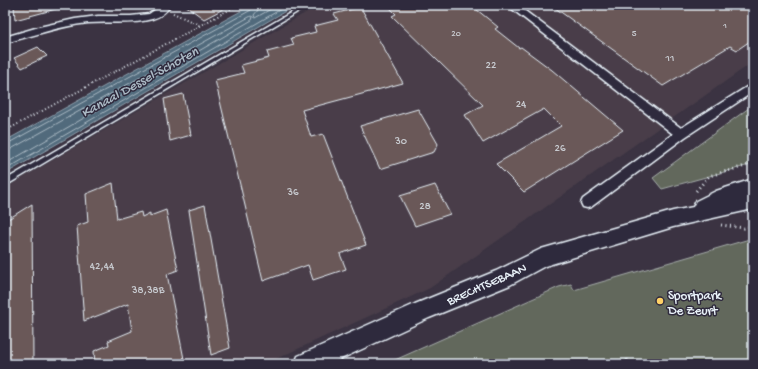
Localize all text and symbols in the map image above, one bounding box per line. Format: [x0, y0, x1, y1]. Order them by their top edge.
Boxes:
house number: 1 [722, 21, 727, 32]
house number: 20 [451, 29, 461, 40]
house number: 5 [632, 29, 637, 40]
water label: Kanaal Dessel-Schoten [79, 44, 202, 122]
house number: 11 [665, 53, 674, 65]
house number: 22 [486, 60, 497, 72]
house number: 24 [516, 99, 527, 111]
house number: 30 [394, 136, 407, 148]
house number: 26 [555, 143, 566, 155]
house number: 36 [286, 187, 299, 199]
house number: 28 [419, 201, 431, 213]
house number: 42,44 [90, 261, 115, 273]
street label: BRECHTSEBAAN [444, 261, 529, 310]
house number: 38,38B [131, 285, 165, 297]
place label: Sportpark De Zeurt [667, 289, 722, 319]
marker: Sportpark De Zeurt [655, 296, 665, 306]

